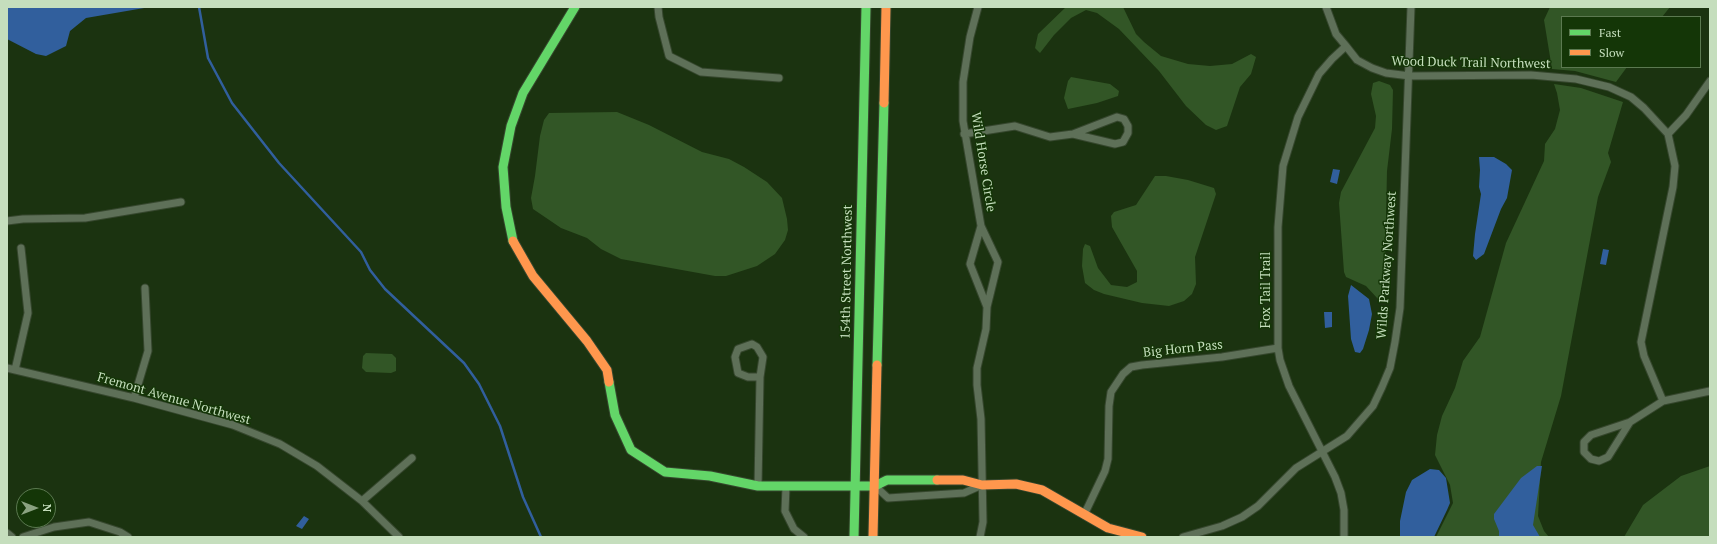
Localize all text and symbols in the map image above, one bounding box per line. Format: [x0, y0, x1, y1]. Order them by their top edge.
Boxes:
legend [1561, 16, 1701, 68]
text: Fast [1599, 25, 1621, 40]
text: Slow [1599, 45, 1624, 60]
street label: Wood Duck Trail Northwest [1391, 54, 1551, 72]
street label: Wild Horse Circle [967, 111, 999, 213]
street label: Wilds Parkway Northwest [1374, 191, 1400, 339]
street label: 154th Street Northwest [838, 205, 856, 339]
street label: Fox Tail Trail [1258, 252, 1274, 328]
street label: Big Horn Pass [1142, 337, 1224, 361]
street label: Fremont Avenue Northwest [95, 370, 253, 428]
north arrow [16, 488, 56, 528]
text: N [40, 504, 54, 512]

